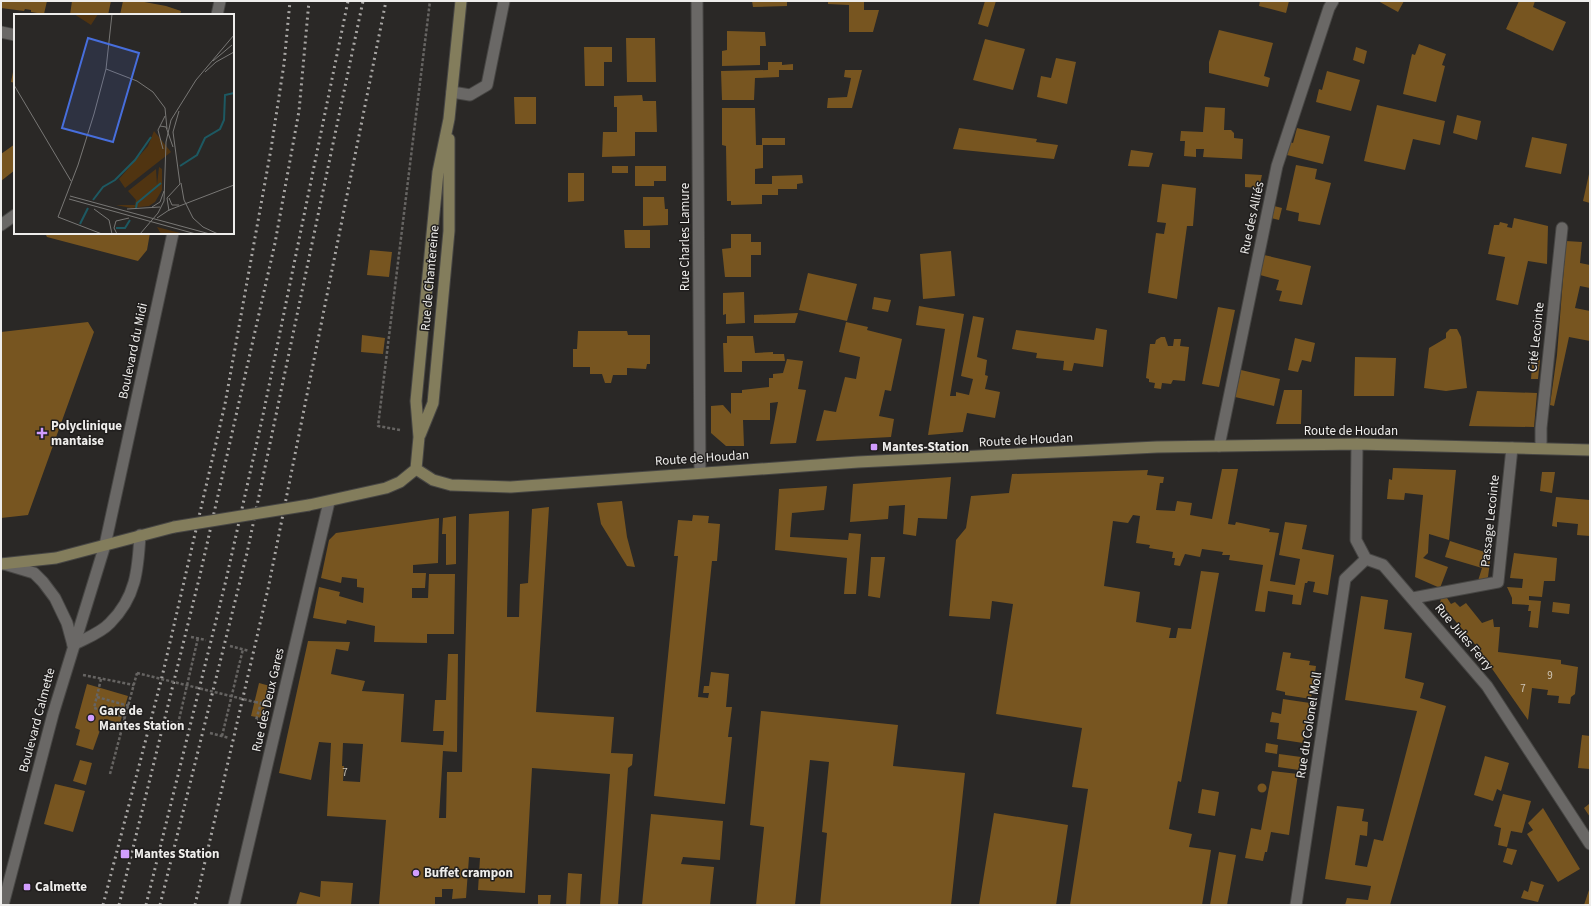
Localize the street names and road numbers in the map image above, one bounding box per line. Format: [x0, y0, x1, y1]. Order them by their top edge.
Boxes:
street label: Rue des Alliés [1236, 179, 1269, 256]
street label: Rue Charles Lamure [676, 183, 694, 291]
street label: Rue de Chantereine [416, 224, 444, 332]
street label: Boulevard du Midi [114, 301, 152, 401]
street label: Cité Lecointe [1523, 301, 1549, 373]
street label: Route de Houdan [1304, 422, 1398, 440]
street label: Route de Houdan [978, 429, 1074, 451]
street label: Route de Houdan [654, 446, 750, 470]
street label: Passage Lecointe [1476, 474, 1504, 568]
street label: Rue Jules Ferry [1431, 600, 1497, 674]
street label: Rue des Deux Gares [247, 646, 289, 754]
street label: Boulevard Calmette [14, 666, 60, 774]
street label: Rue du Colonel Moll [1292, 670, 1326, 780]

